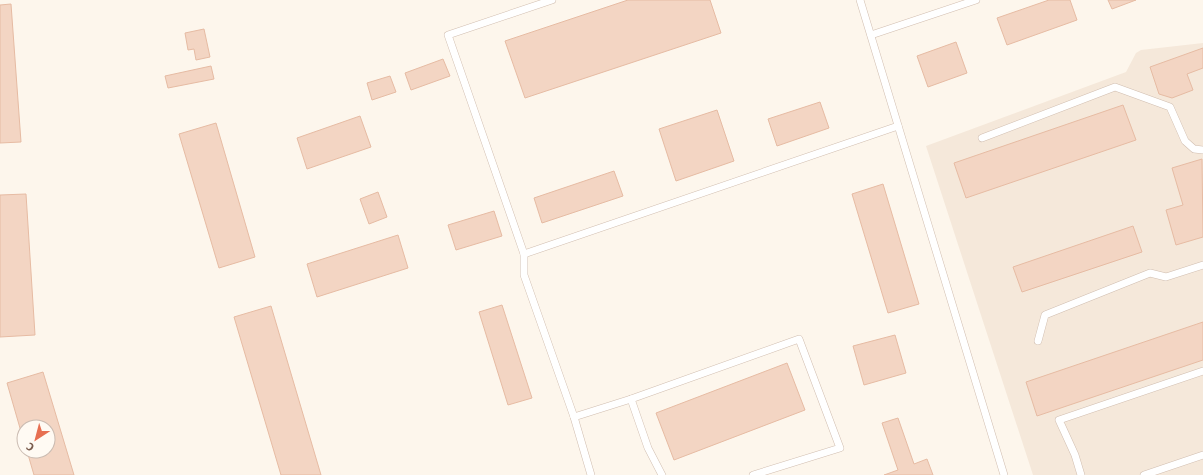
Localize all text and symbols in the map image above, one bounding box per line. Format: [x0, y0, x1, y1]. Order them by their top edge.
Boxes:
north arrow [16, 419, 56, 459]
text: С [23, 439, 37, 454]

